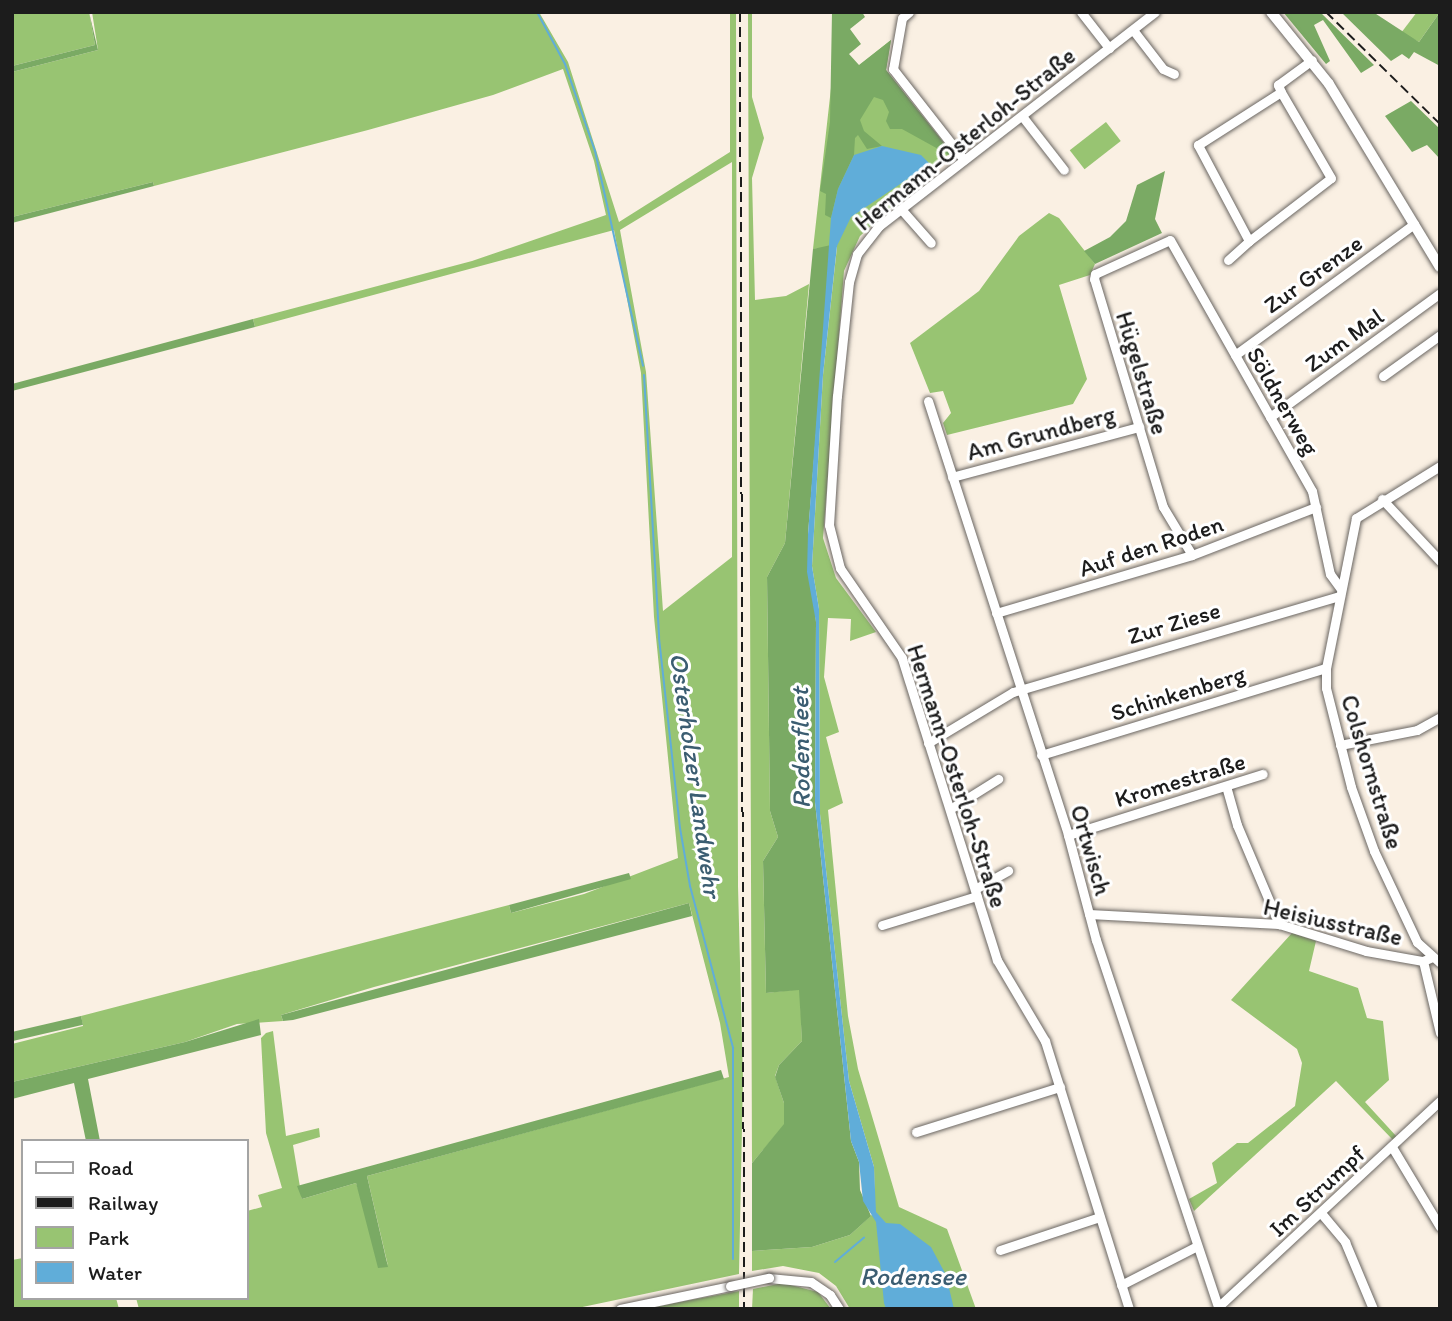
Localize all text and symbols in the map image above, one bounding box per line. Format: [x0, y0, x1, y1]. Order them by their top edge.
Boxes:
street label: Hermann-Osterloh-Straße [849, 41, 1081, 237]
street label: Zur Grenze [1258, 229, 1368, 319]
street label: Zum Mal [1299, 302, 1389, 378]
street label: Hügelstraße [1110, 308, 1174, 438]
street label: Söldnerweg [1241, 342, 1325, 460]
street label: Am Grundberg [964, 399, 1118, 467]
street label: Auf den Roden [1075, 509, 1227, 583]
street label: Zur Ziese [1124, 595, 1224, 651]
street label: Hermann-Osterloh-Straße [901, 641, 1013, 911]
water label: Osterholzer Landwehr [662, 650, 728, 900]
street label: Schinkenberg [1107, 659, 1249, 727]
water label: Rodenfleet [784, 687, 818, 809]
street label: Colshornstraße [1335, 691, 1409, 853]
street label: Kromestraße [1111, 746, 1249, 814]
street label: Ortwisch [1064, 801, 1118, 899]
street label: Heisiusstraße [1261, 892, 1405, 952]
legend [21, 1139, 248, 1300]
street label: Im Strumpf [1263, 1139, 1371, 1243]
text: Road [88, 1155, 133, 1180]
text: Railway [88, 1190, 158, 1215]
text: Park [88, 1225, 129, 1250]
text: Water [88, 1260, 142, 1285]
water label: Rodensee [860, 1261, 966, 1293]

